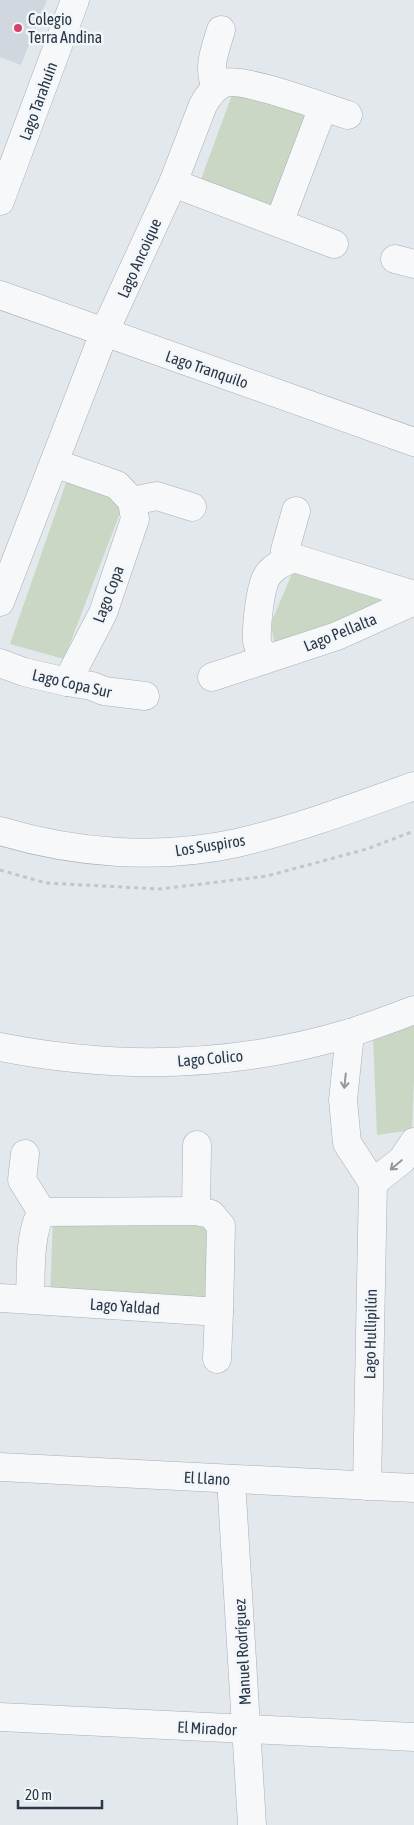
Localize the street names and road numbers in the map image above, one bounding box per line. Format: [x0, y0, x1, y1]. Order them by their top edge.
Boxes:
street label: Lago Tarahuín [16, 59, 61, 143]
street label: Lago Ancoique [113, 215, 165, 301]
street label: Lago Tranquilo [163, 346, 251, 392]
street label: Lago Copa [89, 563, 128, 625]
street label: Lago Pellalta [301, 609, 379, 656]
street label: Lago Copa Sur [30, 665, 114, 702]
street label: Los Suspiros [174, 831, 247, 860]
street label: Lago Colico [176, 1046, 244, 1071]
street label: Lago Hullipilún [360, 1289, 381, 1379]
street label: Lago Yaldad [89, 1295, 161, 1318]
street label: El Llano [183, 1468, 231, 1488]
street label: Manuel Rodríguez [230, 1598, 255, 1706]
street label: El Mirador [177, 1717, 237, 1739]

